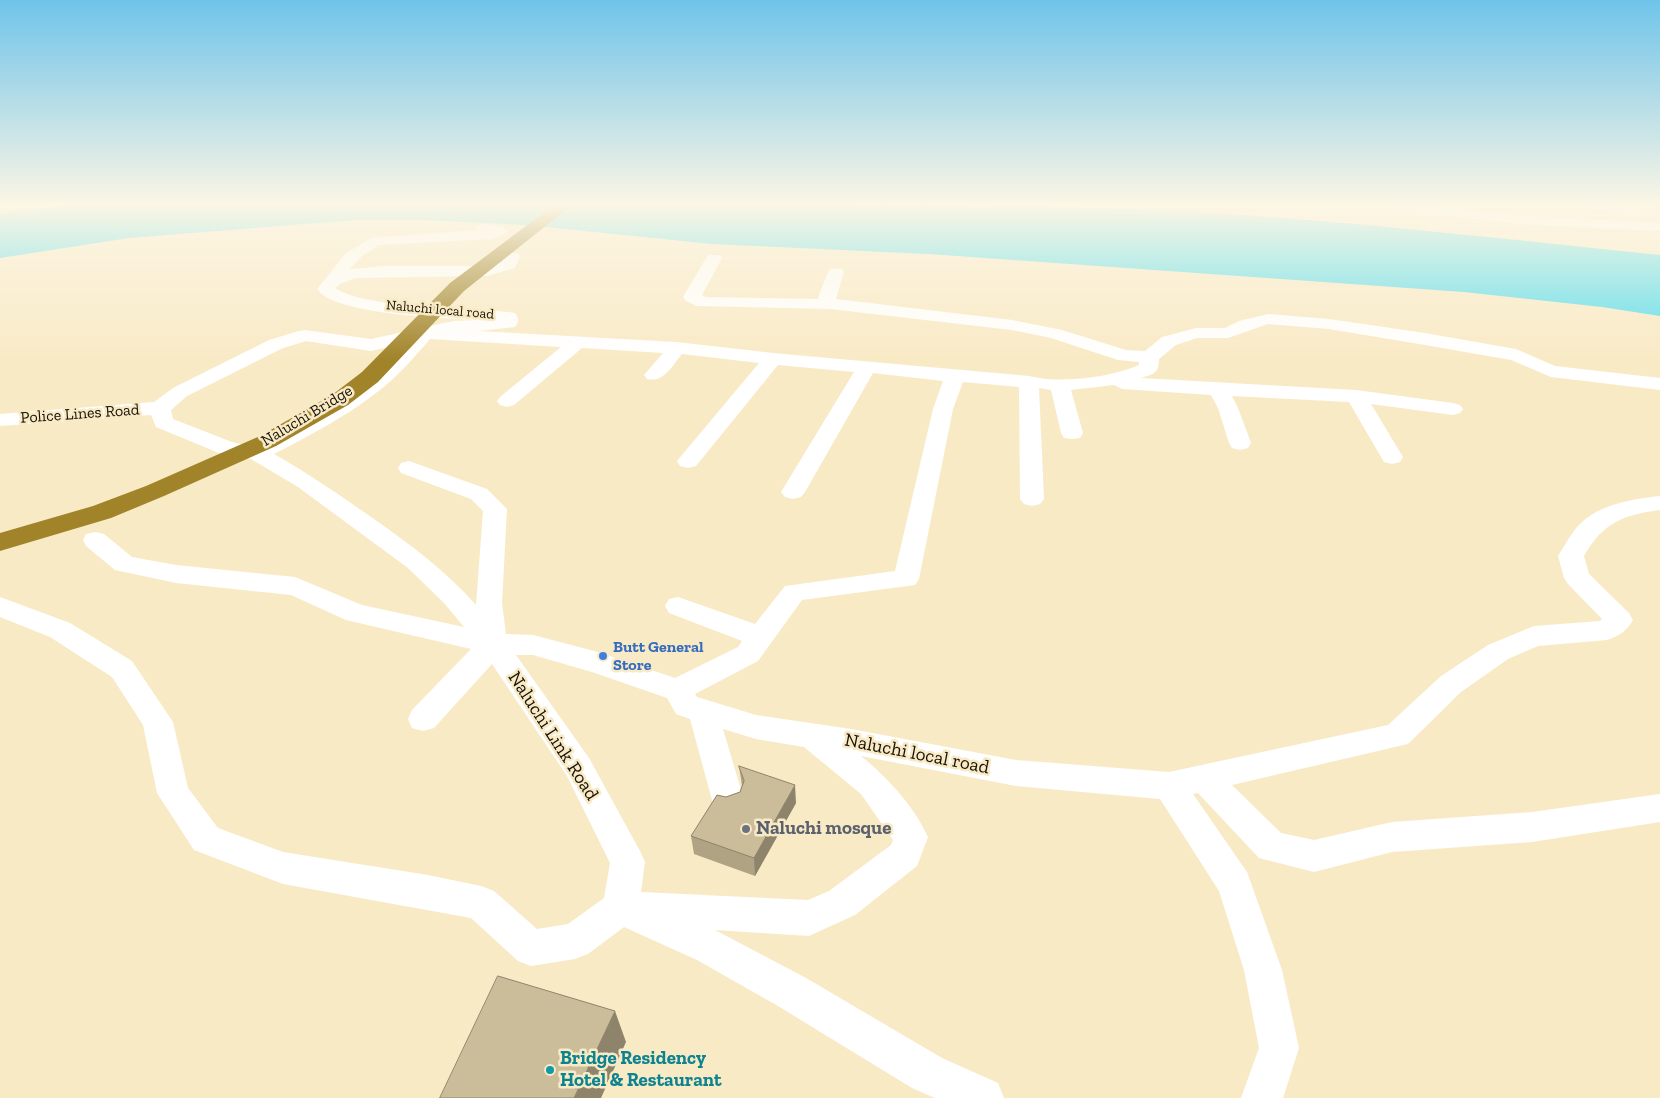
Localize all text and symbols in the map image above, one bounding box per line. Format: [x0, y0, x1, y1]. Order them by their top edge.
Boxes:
street label: Naluchi local road [385, 297, 495, 323]
street label: Naluchi Bridge [258, 381, 356, 451]
street label: Police Lines Road [20, 400, 140, 428]
place label: Butt General Store [613, 637, 704, 675]
marker: Butt General Store [597, 650, 609, 662]
street label: Naluchi Link Road [503, 667, 603, 805]
street label: Naluchi local road [843, 729, 991, 779]
place label: Naluchi mosque [756, 818, 891, 840]
marker: Naluchi mosque [740, 823, 752, 835]
place label: Bridge Residency Hotel & Restaurant [560, 1048, 722, 1092]
marker: Bridge Residency Hotel & Restaurant [544, 1064, 556, 1076]

